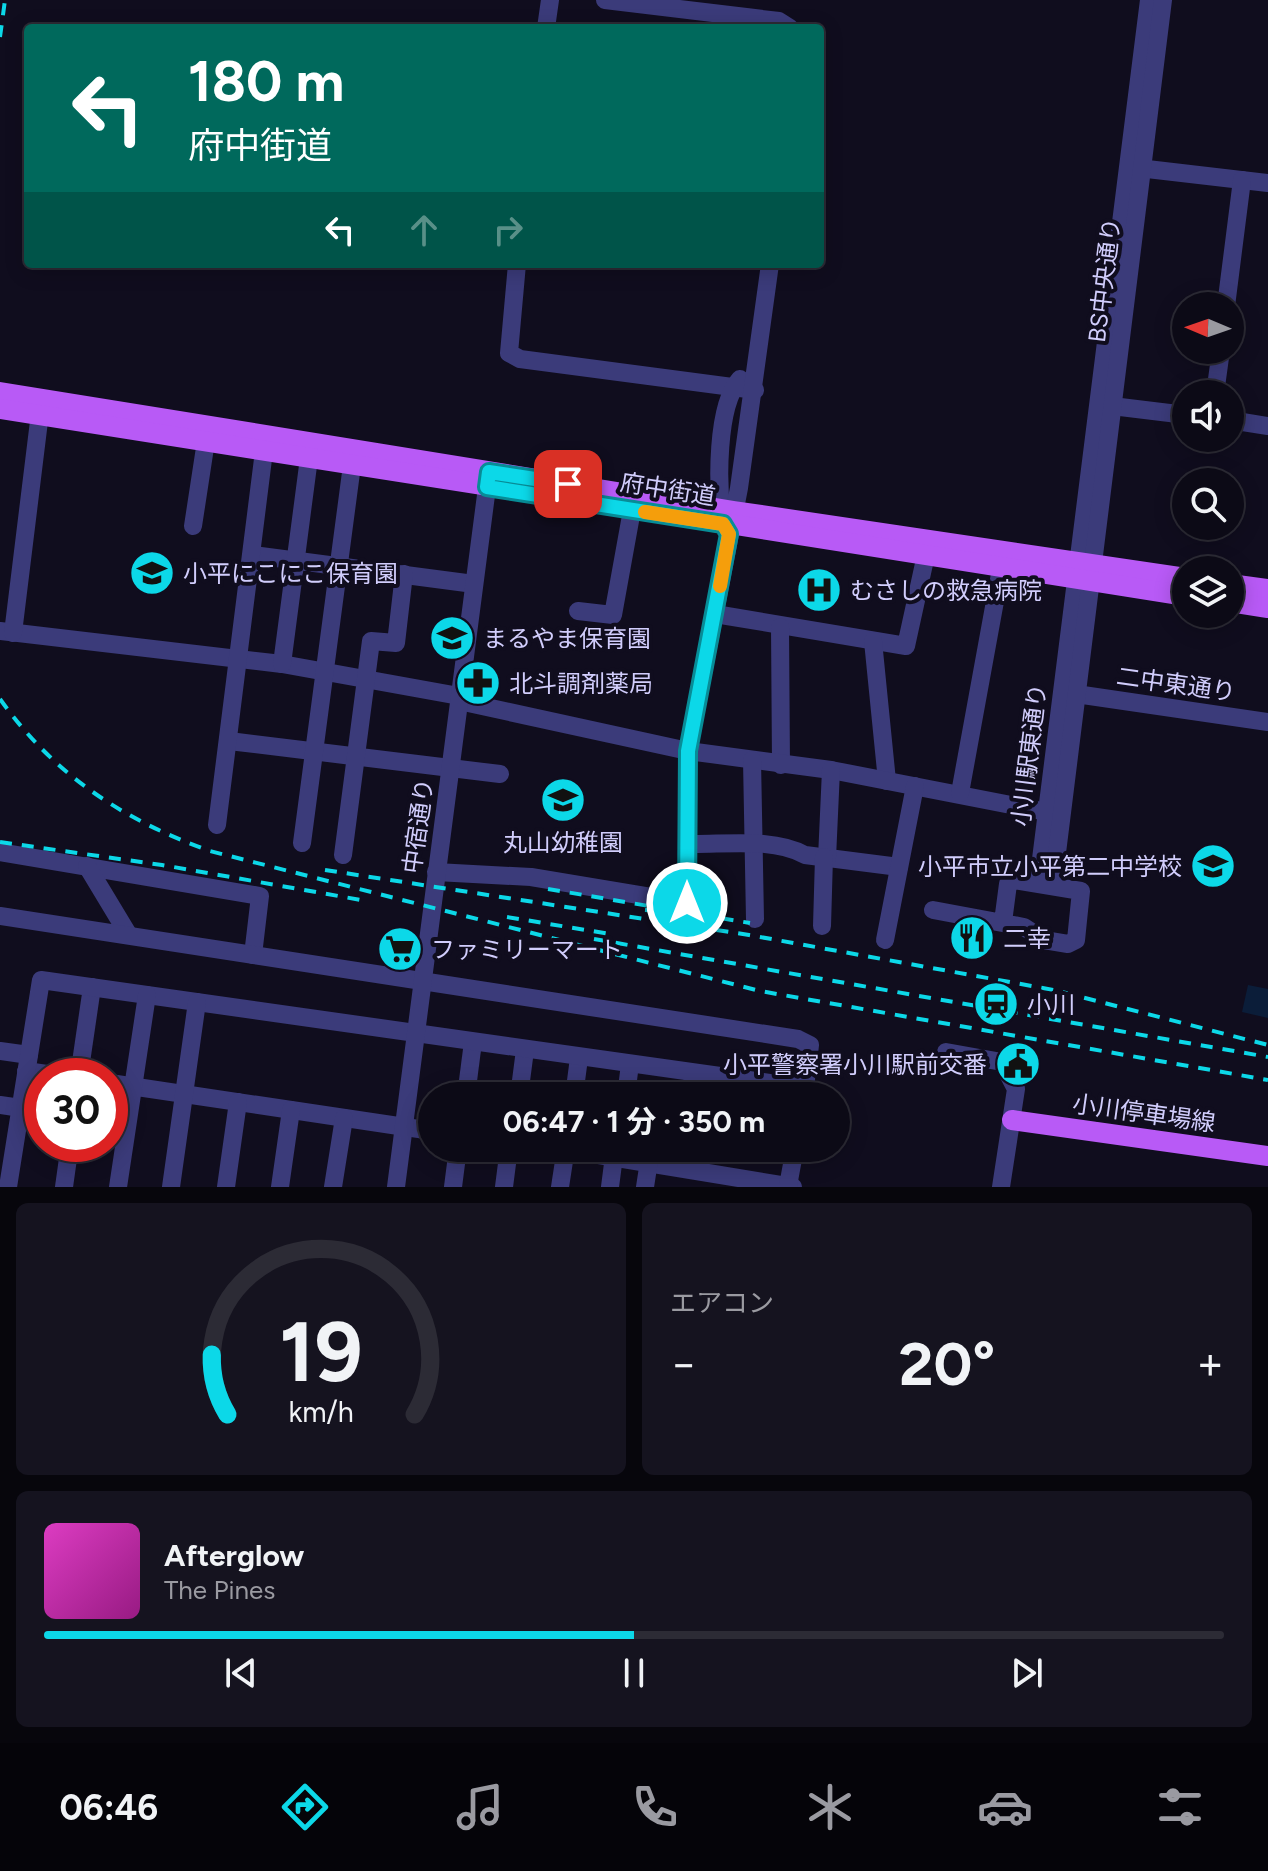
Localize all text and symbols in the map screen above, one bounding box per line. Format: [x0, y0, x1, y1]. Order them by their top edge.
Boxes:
text: 180 m [188, 48, 344, 115]
icon: left [56, 56, 160, 160]
text: 府中街道 [188, 124, 332, 167]
icon: left [318, 208, 362, 252]
icon: ahead [402, 208, 446, 252]
icon: right [486, 208, 530, 252]
street label: BS中央通り [1082, 216, 1126, 344]
north arrow [1172, 292, 1244, 364]
map controls [1172, 292, 1244, 628]
button: sound [1172, 380, 1244, 452]
pin [534, 450, 602, 518]
icon: arrive [546, 462, 590, 506]
street label: 府中街道 [618, 467, 718, 511]
button: search [1172, 468, 1244, 540]
school or university icon: 小平にこにこ保育園 [128, 549, 176, 597]
button: layers [1172, 556, 1244, 628]
place label: 小平にこにこ保育園 [183, 559, 398, 588]
hospital icon: むさしの救急病院 [795, 566, 843, 614]
place label: むさしの救急病院 [850, 576, 1042, 605]
school or university icon: まるやま保育園 [428, 614, 476, 662]
place label: まるやま保育園 [483, 624, 651, 653]
pharmacy icon: 北斗調剤薬局 [454, 659, 502, 707]
street label: 二中東通り [1115, 661, 1237, 707]
place label: 北斗調剤薬局 [509, 669, 653, 698]
street label: 小川駅東通り [1006, 682, 1052, 828]
street label: 中宿通り [397, 776, 439, 876]
school or university icon: 丸山幼稚園 [539, 776, 587, 824]
place label: 丸山幼稚園 [503, 828, 623, 857]
school or university icon: 小平市立小平第二中学校 [1189, 842, 1237, 890]
place label: 小平市立小平第二中学校 [918, 852, 1182, 881]
position arrow [645, 861, 729, 945]
restaurant icon: 二幸 [948, 914, 996, 962]
place label: 二幸 [1003, 924, 1051, 953]
supermarket icon: ファミリーマート [376, 925, 424, 973]
place label: ファミリーマート [431, 935, 623, 964]
station icon: 小川 [972, 980, 1020, 1028]
place label: 小川 [1027, 990, 1075, 1019]
public building icon: 小平警察署小川駅前交番 [994, 1040, 1042, 1088]
place label: 小平警察署小川駅前交番 [723, 1050, 987, 1079]
speed limit sign: 30 [24, 1058, 128, 1162]
street label: 小川停車場線 [1071, 1089, 1217, 1137]
text: 06:47 · 1 分 · 350 m [503, 1103, 765, 1140]
text: エアコン [670, 1287, 774, 1319]
text: 19 [279, 1302, 363, 1402]
text: 20° [899, 1328, 995, 1400]
text: − [670, 1337, 697, 1390]
text: + [1197, 1337, 1224, 1390]
text: km/h [288, 1395, 354, 1429]
text: Afterglow [164, 1537, 304, 1574]
text: The Pines [164, 1574, 275, 1606]
icon: previous [219, 1651, 263, 1695]
icon: pause [612, 1651, 656, 1695]
icon: next [1005, 1651, 1049, 1695]
icon: directions [277, 1779, 333, 1835]
icon: music [452, 1779, 508, 1835]
icon: phone [627, 1779, 683, 1835]
icon: climate [802, 1779, 858, 1835]
icon: car [977, 1779, 1033, 1835]
icon: filters [1152, 1779, 1208, 1835]
text: 06:46 [60, 1786, 158, 1829]

